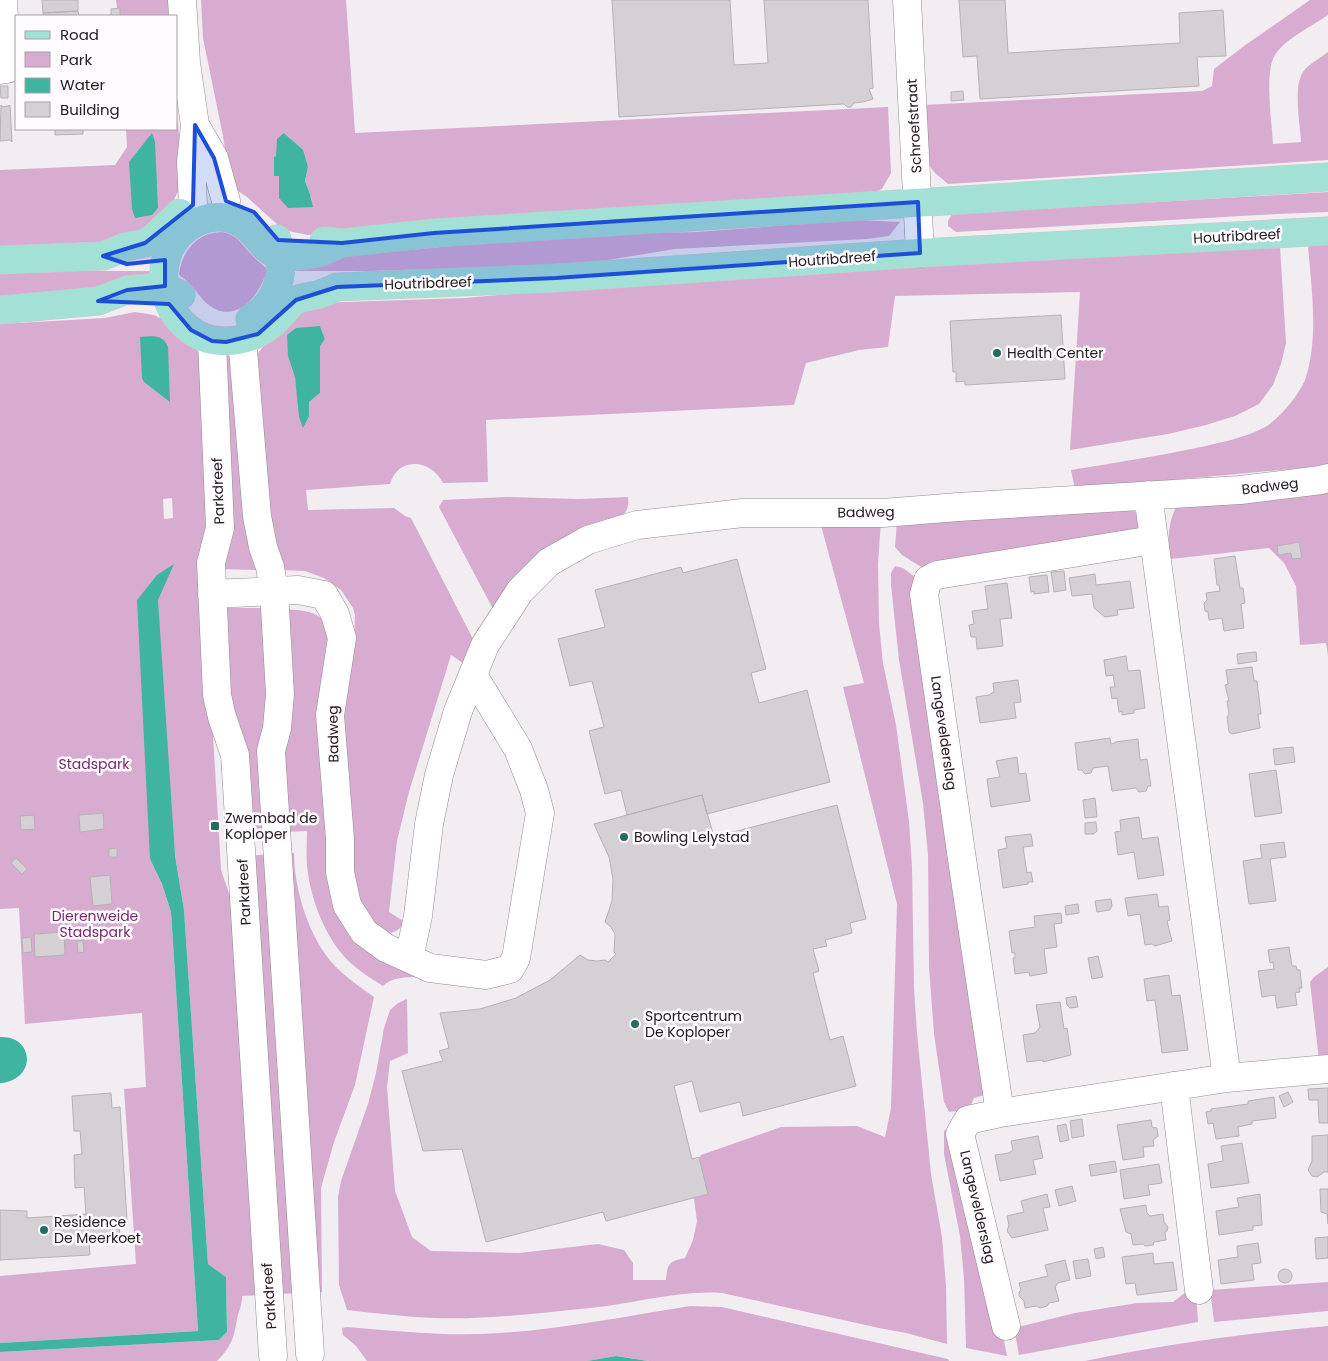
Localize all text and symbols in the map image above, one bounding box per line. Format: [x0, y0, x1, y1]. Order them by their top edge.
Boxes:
legend [15, 15, 178, 130]
text: Road [60, 24, 99, 45]
text: Park [60, 49, 92, 70]
text: Water [60, 74, 106, 95]
street label: Schroefstraat [902, 78, 926, 174]
text: Building [60, 99, 120, 120]
street label: Houtribdreef [1193, 224, 1282, 248]
street label: Houtribdreef [788, 246, 877, 272]
street label: Houtribdreef [384, 271, 472, 295]
place label: Health Center [1007, 343, 1104, 363]
marker: Health Center [991, 347, 1003, 359]
street label: Parkdreef [207, 457, 229, 525]
street label: Badweg [1240, 473, 1300, 499]
street label: Badweg [837, 502, 895, 522]
street label: Langevelderslag [926, 674, 962, 792]
street label: Badweg [323, 705, 343, 763]
park label: Stadspark [59, 754, 130, 774]
place label: Zwembad de Koploper [225, 808, 318, 844]
marker: Zwembad de Koploper [209, 820, 221, 832]
place label: Bowling Lelystad [634, 827, 749, 847]
marker: Bowling Lelystad [618, 831, 630, 843]
street label: Parkdreef [232, 858, 256, 926]
park label: Dierenweide Stadspark [52, 906, 139, 942]
place label: Sportcentrum De Koploper [645, 1006, 742, 1042]
marker: Sportcentrum De Koploper [629, 1018, 641, 1030]
street label: Langevelderslag [955, 1148, 1001, 1266]
place label: Residence De Meerkoet [54, 1212, 141, 1248]
marker: Residence De Meerkoet [38, 1224, 50, 1236]
street label: Parkdreef [257, 1262, 281, 1330]

